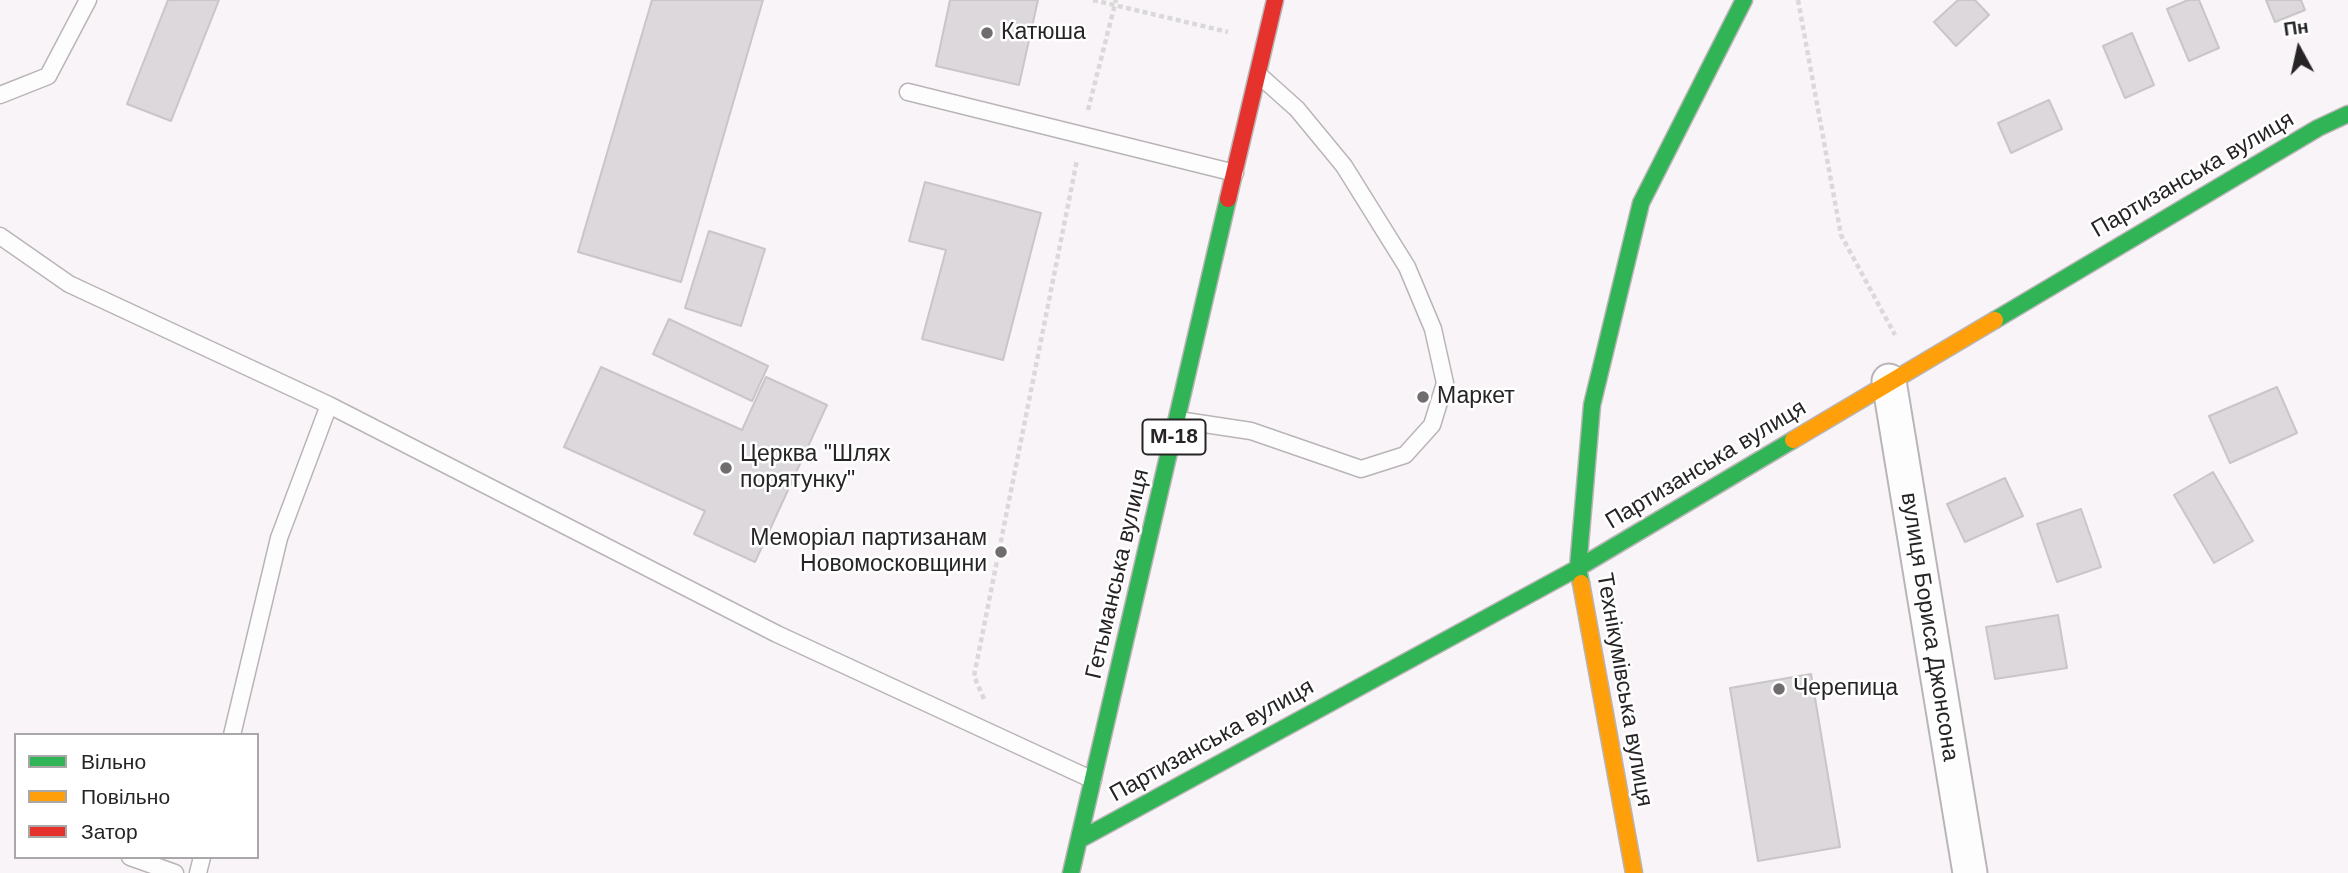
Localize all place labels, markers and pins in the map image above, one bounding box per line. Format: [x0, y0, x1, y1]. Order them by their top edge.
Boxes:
place label: Катюша [1001, 19, 1086, 47]
marker: Катюша [979, 25, 995, 41]
place label: Маркет [1437, 383, 1515, 411]
marker: Маркет [1415, 389, 1431, 405]
place label: Церква "Шлях порятунку" [740, 441, 890, 495]
marker: Церква "Шлях порятунку" [718, 460, 734, 476]
place label: Меморіал партизанам Новомосковщини [750, 525, 987, 579]
marker: Меморіал партизанам Новомосковщини [993, 544, 1009, 560]
place label: Черепица [1793, 675, 1898, 703]
marker: Черепица [1771, 681, 1787, 697]

